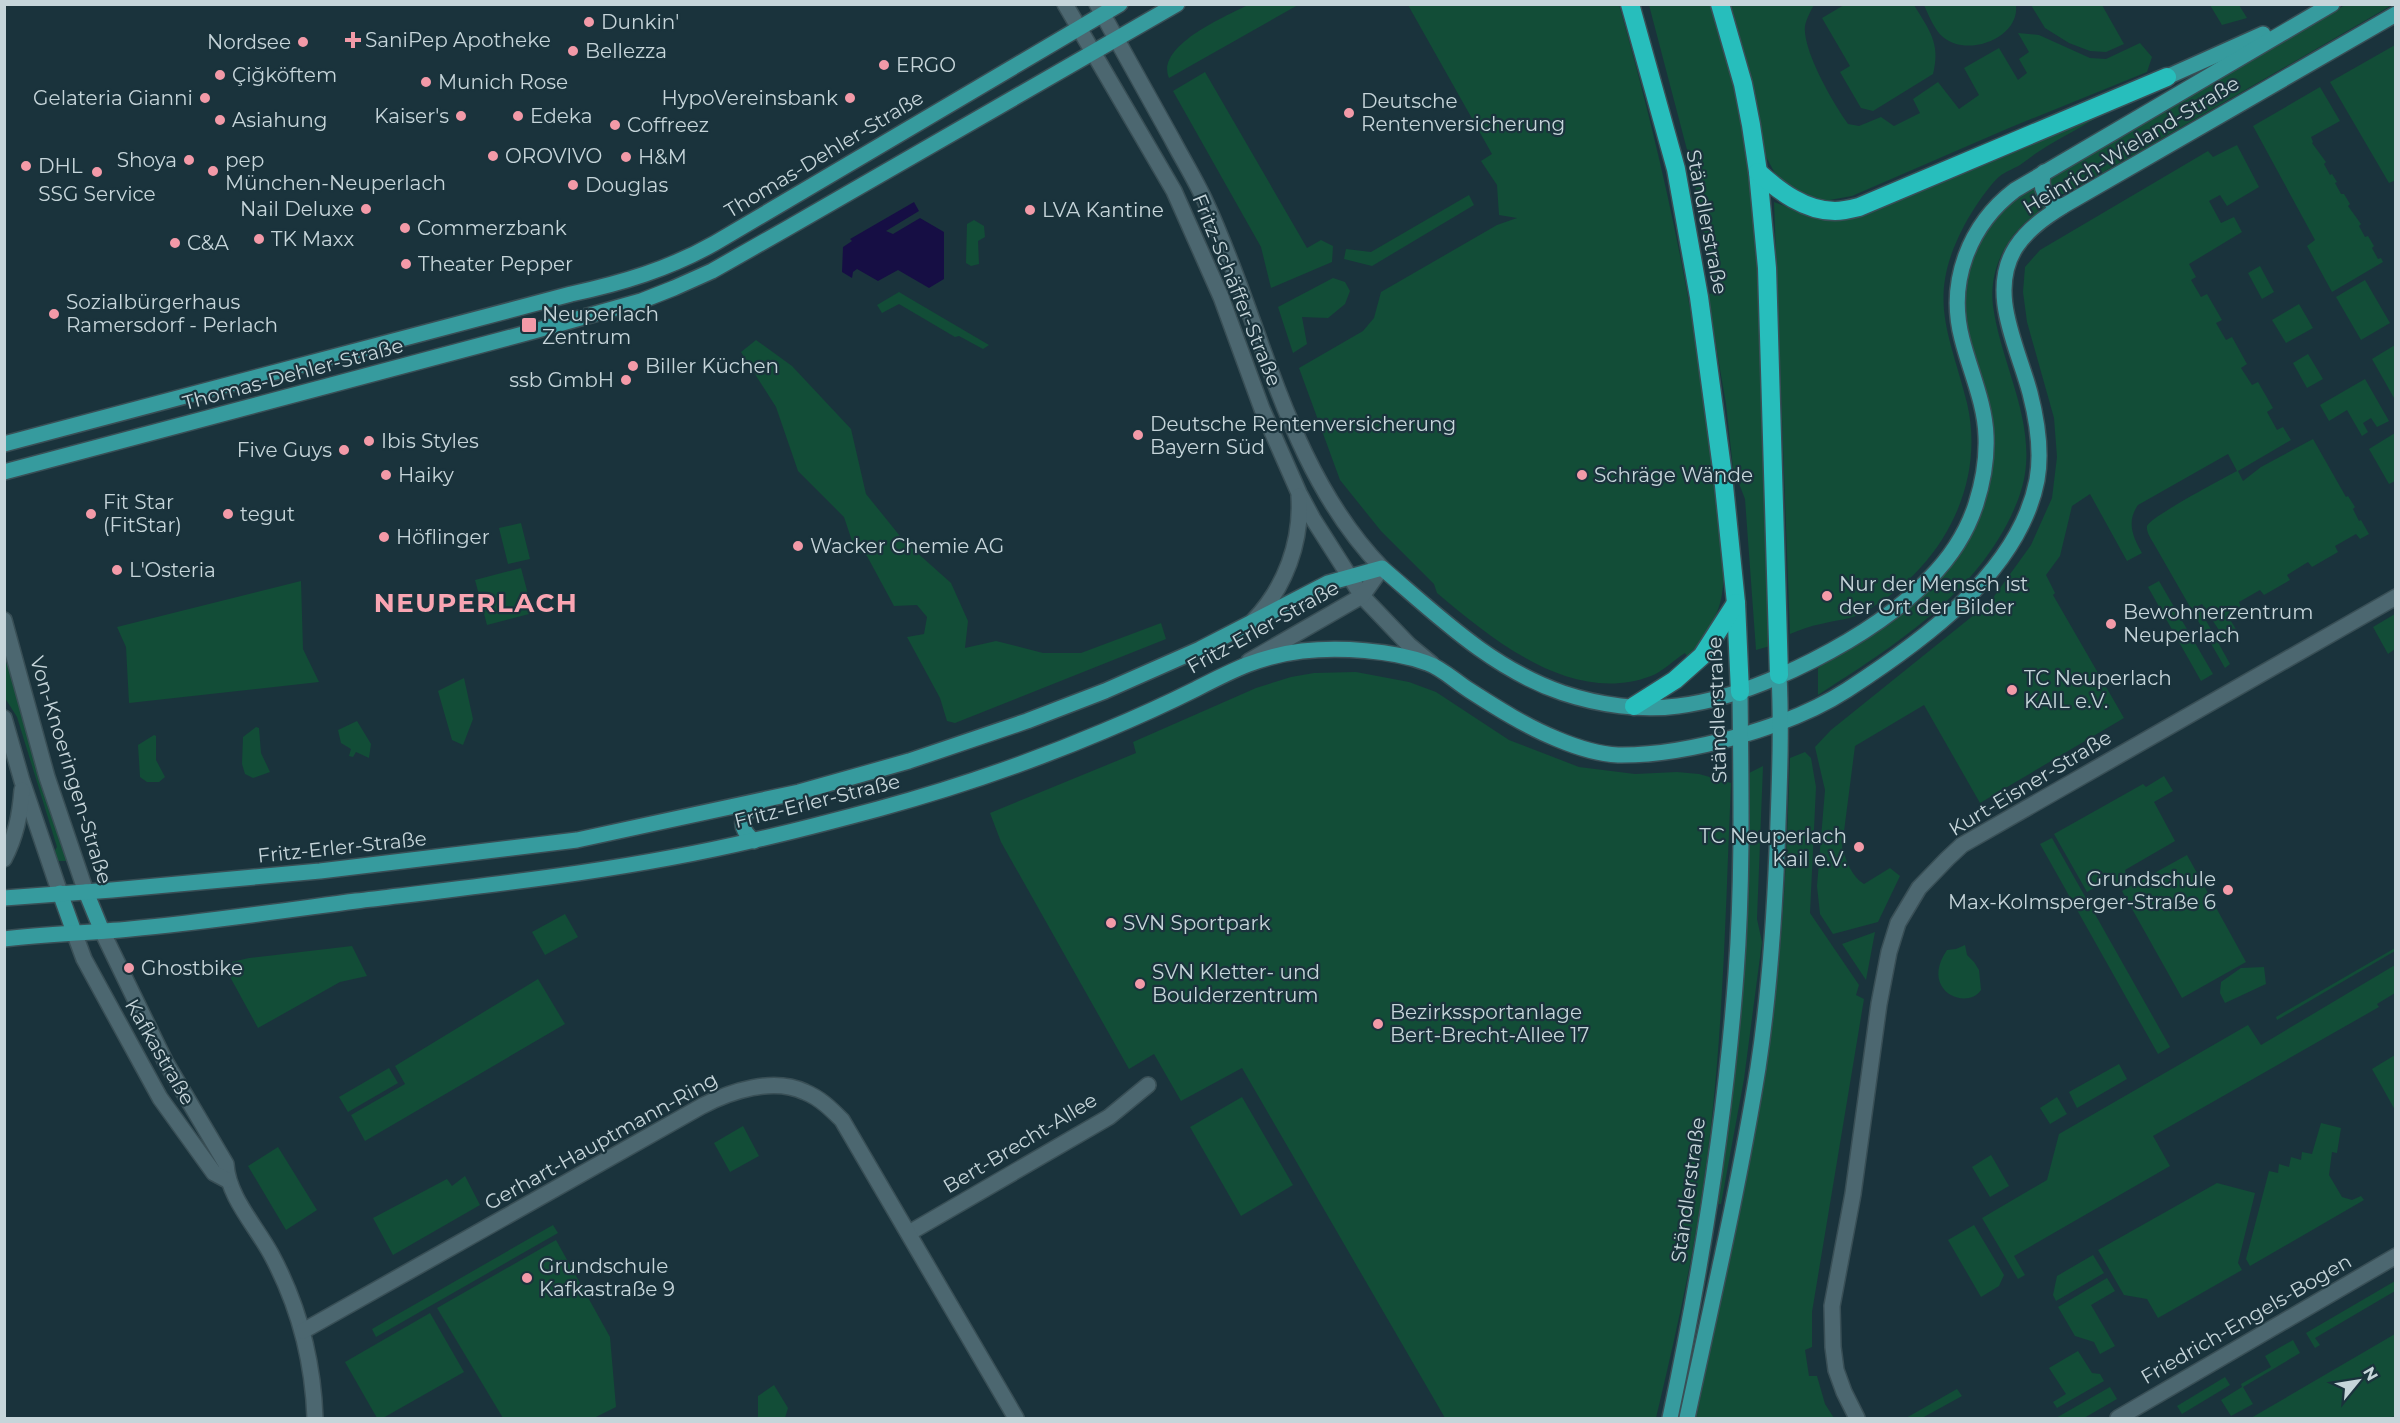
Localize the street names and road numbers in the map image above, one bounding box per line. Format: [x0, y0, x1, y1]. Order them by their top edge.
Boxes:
street label: Heinrich-Wieland-Straße [2019, 71, 2243, 219]
street label: Thomas-Dehler-Straße [720, 85, 928, 223]
street label: Ständlerstraße [1681, 148, 1733, 296]
street label: Fritz-Schäffer-Straße [1187, 190, 1287, 390]
street label: Thomas-Dehler-Straße [180, 333, 406, 415]
street label: Fritz-Erler-Straße [1183, 575, 1343, 679]
street label: Ständlerstraße [1702, 636, 1732, 784]
street label: Von-Knoeringen-Straße [25, 653, 117, 887]
street label: Kurt-Eisner-Straße [1944, 725, 2116, 841]
street label: Fritz-Erler-Straße [732, 769, 902, 833]
street label: Fritz-Erler-Straße [256, 826, 428, 868]
street label: Kafkastraße [120, 995, 200, 1109]
street label: Gerhart-Hauptmann-Ring [480, 1067, 722, 1215]
street label: Bert-Brecht-Allee [939, 1088, 1101, 1198]
street label: Ständlerstraße [1666, 1116, 1710, 1264]
street label: Friedrich-Engels-Bogen [2136, 1249, 2356, 1389]

